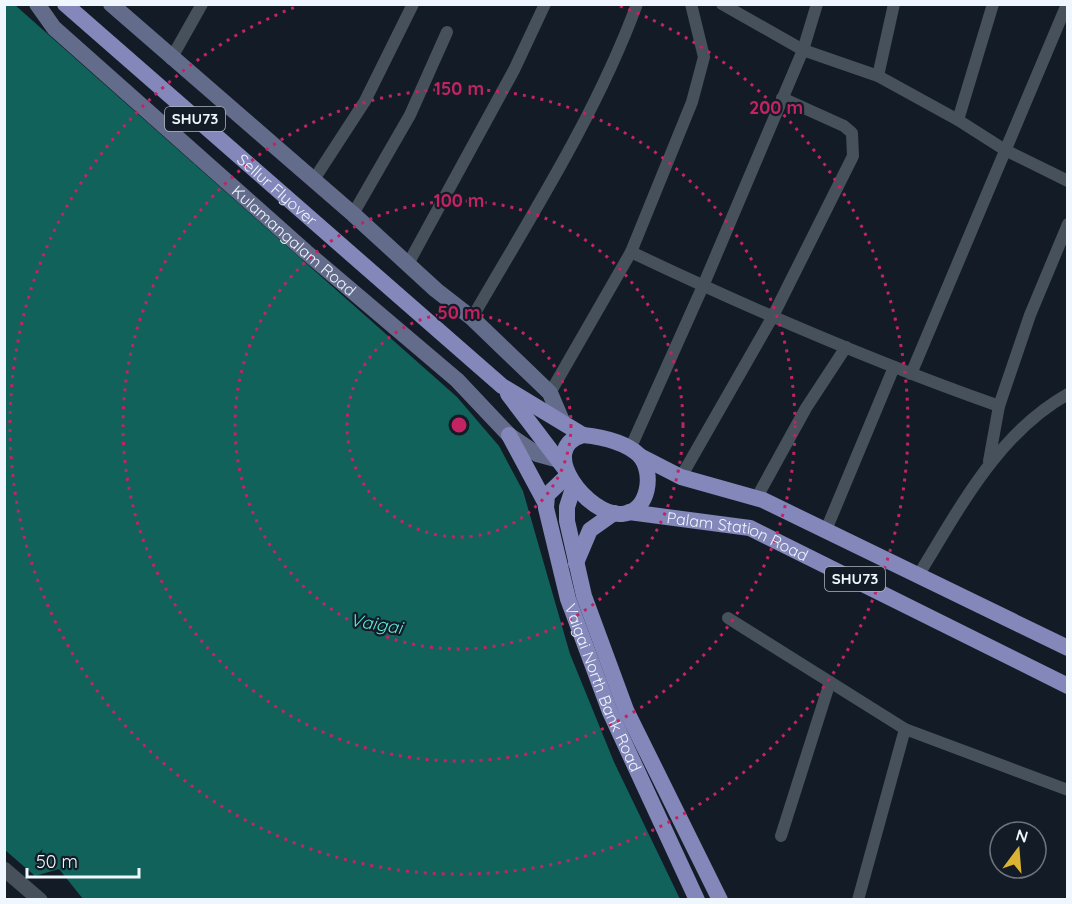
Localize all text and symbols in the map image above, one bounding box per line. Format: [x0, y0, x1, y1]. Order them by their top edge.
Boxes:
text: 150 m [434, 77, 484, 100]
text: 200 m [749, 96, 803, 119]
road number: SHU73 [165, 107, 225, 131]
street label: Sellur Flyover [233, 149, 321, 230]
street label: Kulamangalam Road [228, 181, 360, 300]
text: 100 m [434, 189, 484, 212]
text: 50 m [437, 301, 481, 324]
centre of rings [449, 415, 469, 435]
street label: Palam Station Road [666, 507, 812, 565]
road number: SHU73 [825, 567, 885, 591]
street label: Vaigai North Bank Road [561, 601, 646, 775]
water label: Vaigai [348, 608, 406, 639]
north arrow [988, 820, 1048, 880]
text: N [1014, 824, 1031, 847]
scale bar [27, 841, 140, 879]
text: 50 m [36, 850, 78, 873]

